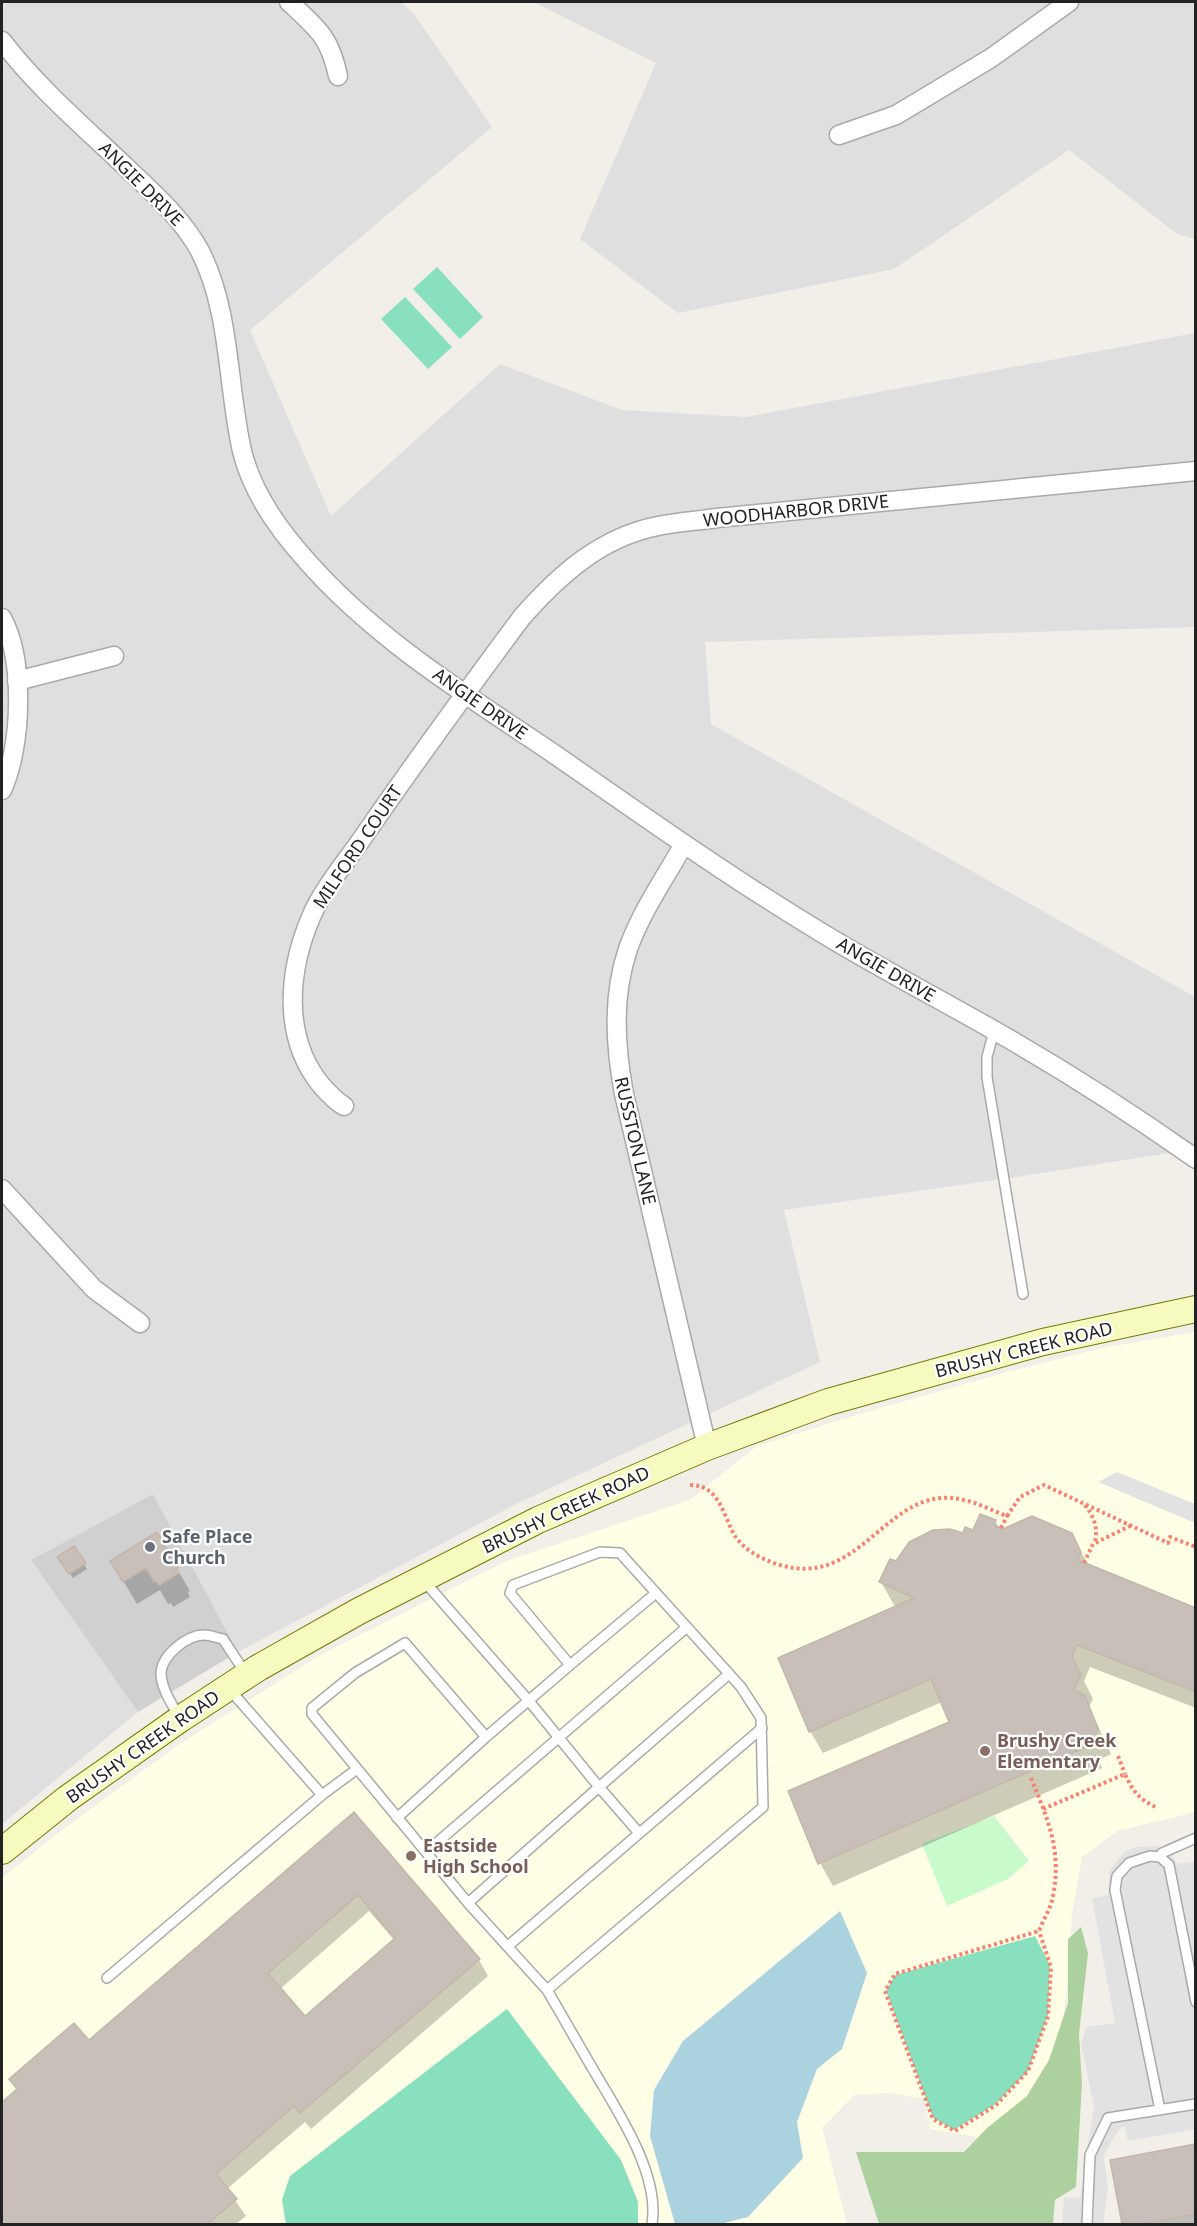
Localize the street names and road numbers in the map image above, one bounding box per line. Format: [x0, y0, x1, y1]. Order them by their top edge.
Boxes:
street label: ANGIE DRIVE [94, 136, 189, 231]
street label: WOODHARBOR DRIVE [702, 488, 890, 532]
street label: ANGIE DRIVE [429, 662, 533, 745]
street label: MILFORD COURT [307, 780, 407, 913]
street label: ANGIE DRIVE [833, 931, 940, 1007]
street label: RUSSTON LANE [610, 1074, 662, 1207]
street label: BRUSHY CREEK ROAD [933, 1315, 1115, 1383]
street label: BRUSHY CREEK ROAD [478, 1460, 653, 1558]
street label: BRUSHY CREEK ROAD [61, 1684, 224, 1808]

